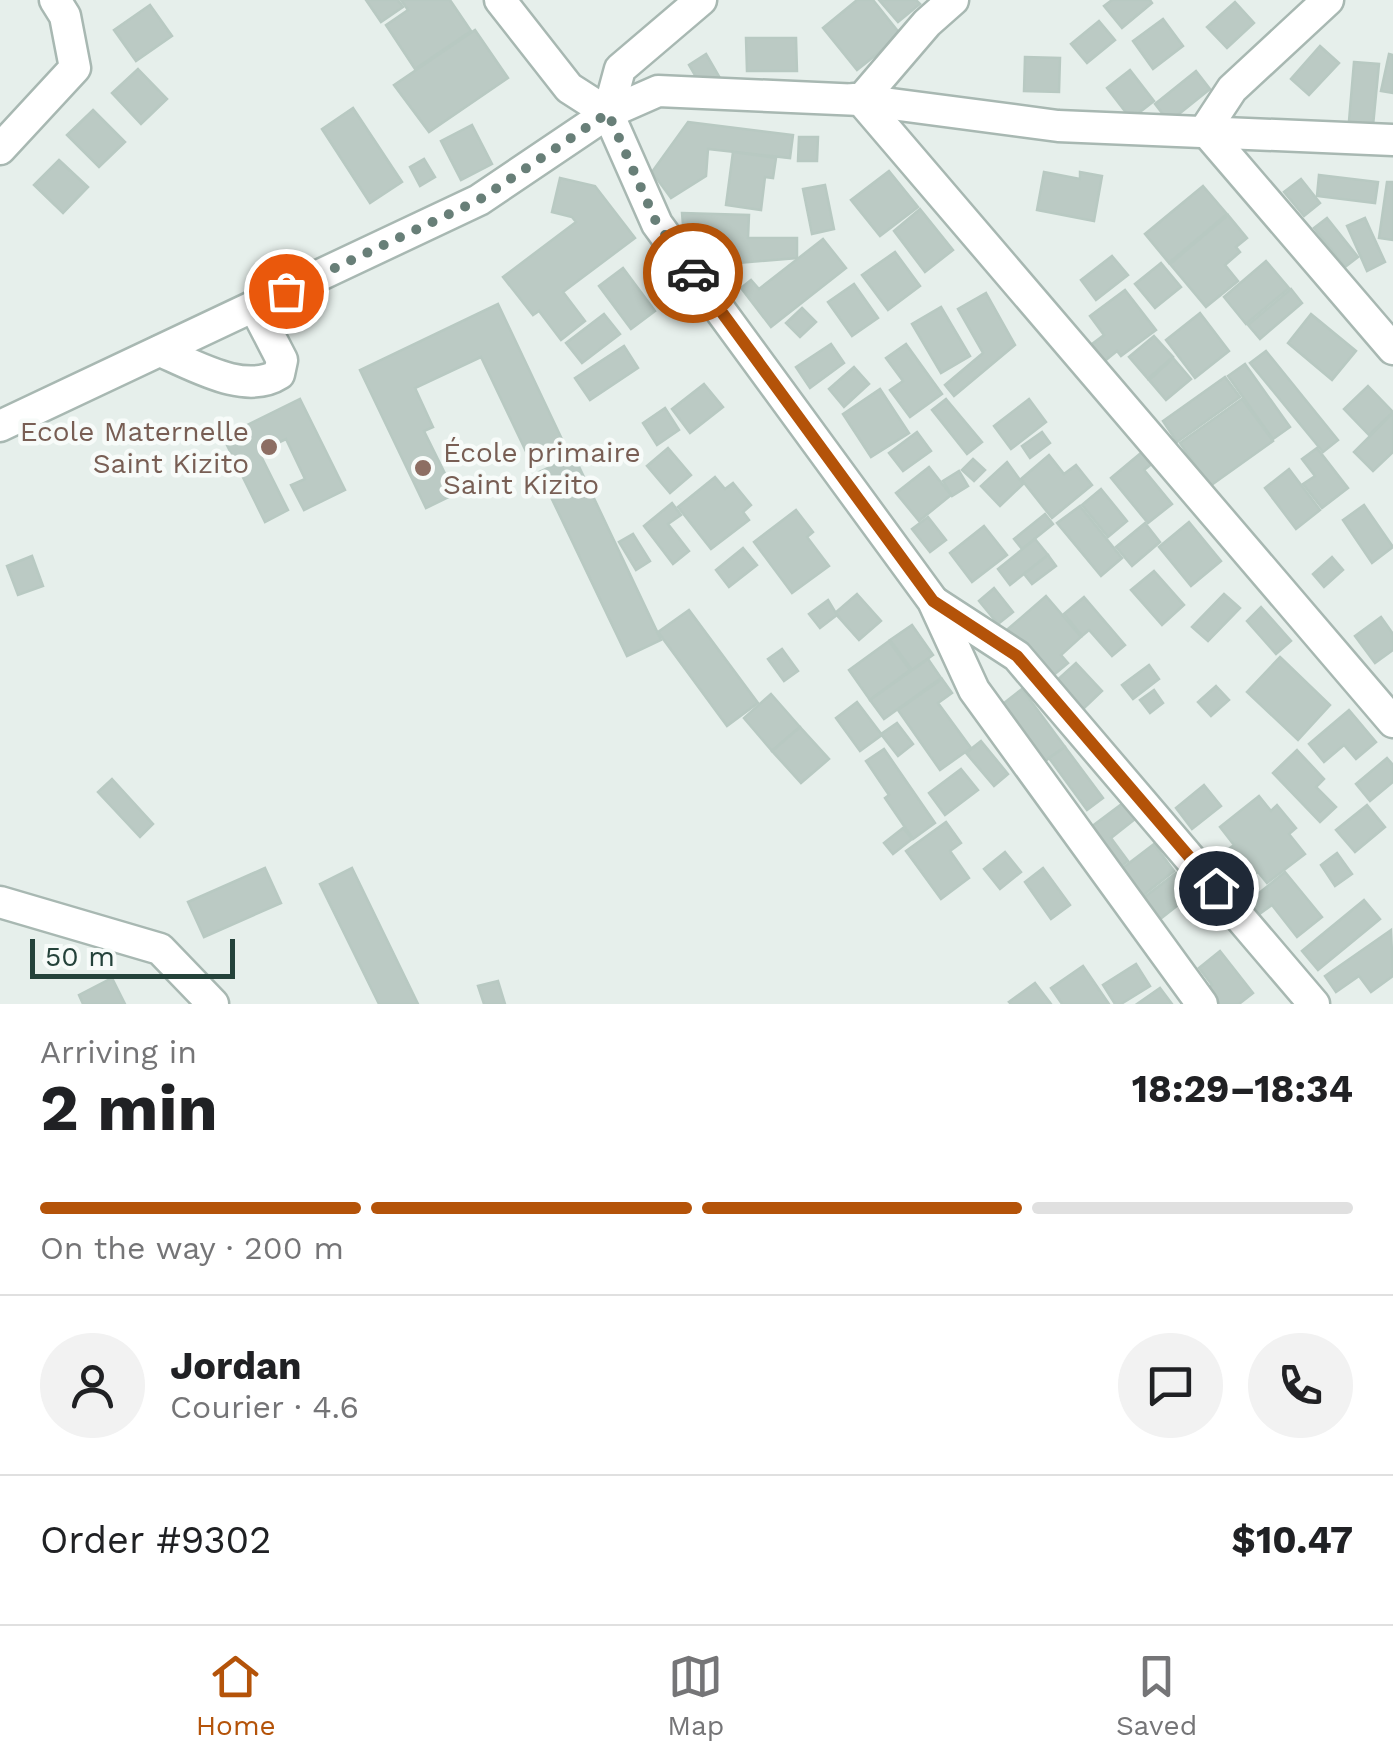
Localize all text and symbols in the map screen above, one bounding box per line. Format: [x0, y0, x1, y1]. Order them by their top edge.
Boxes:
courier [643, 223, 743, 323]
icon: car [666, 246, 721, 301]
pin [244, 249, 329, 334]
icon: bag [259, 264, 314, 319]
place label: Ecole Maternelle Saint Kizito [20, 415, 249, 480]
marker: Ecole Maternelle Saint Kizito [258, 436, 280, 458]
place label: École primaire Saint Kizito [443, 436, 641, 501]
marker: École primaire Saint Kizito [412, 457, 434, 479]
pin [1174, 846, 1259, 931]
icon: home [1189, 861, 1244, 916]
scale bar [30, 934, 235, 978]
text: 50 m [45, 940, 115, 973]
text: Arriving in [40, 1033, 197, 1071]
text: 18:29–18:34 [1132, 1067, 1353, 1111]
text: 2 min [40, 1070, 218, 1146]
text: On the way · 200 m [40, 1229, 344, 1267]
button: person [40, 1333, 145, 1438]
button: chat [1118, 1333, 1223, 1438]
button: phone [1248, 1333, 1353, 1438]
text: Jordan [170, 1344, 302, 1388]
text: Courier · 4.6 [170, 1388, 359, 1426]
text: Order #9302 [40, 1518, 271, 1562]
text: $10.47 [1232, 1518, 1353, 1562]
tab: Home [196, 1649, 276, 1742]
tab: Map [667, 1649, 724, 1742]
tab: Saved [1116, 1649, 1197, 1742]

